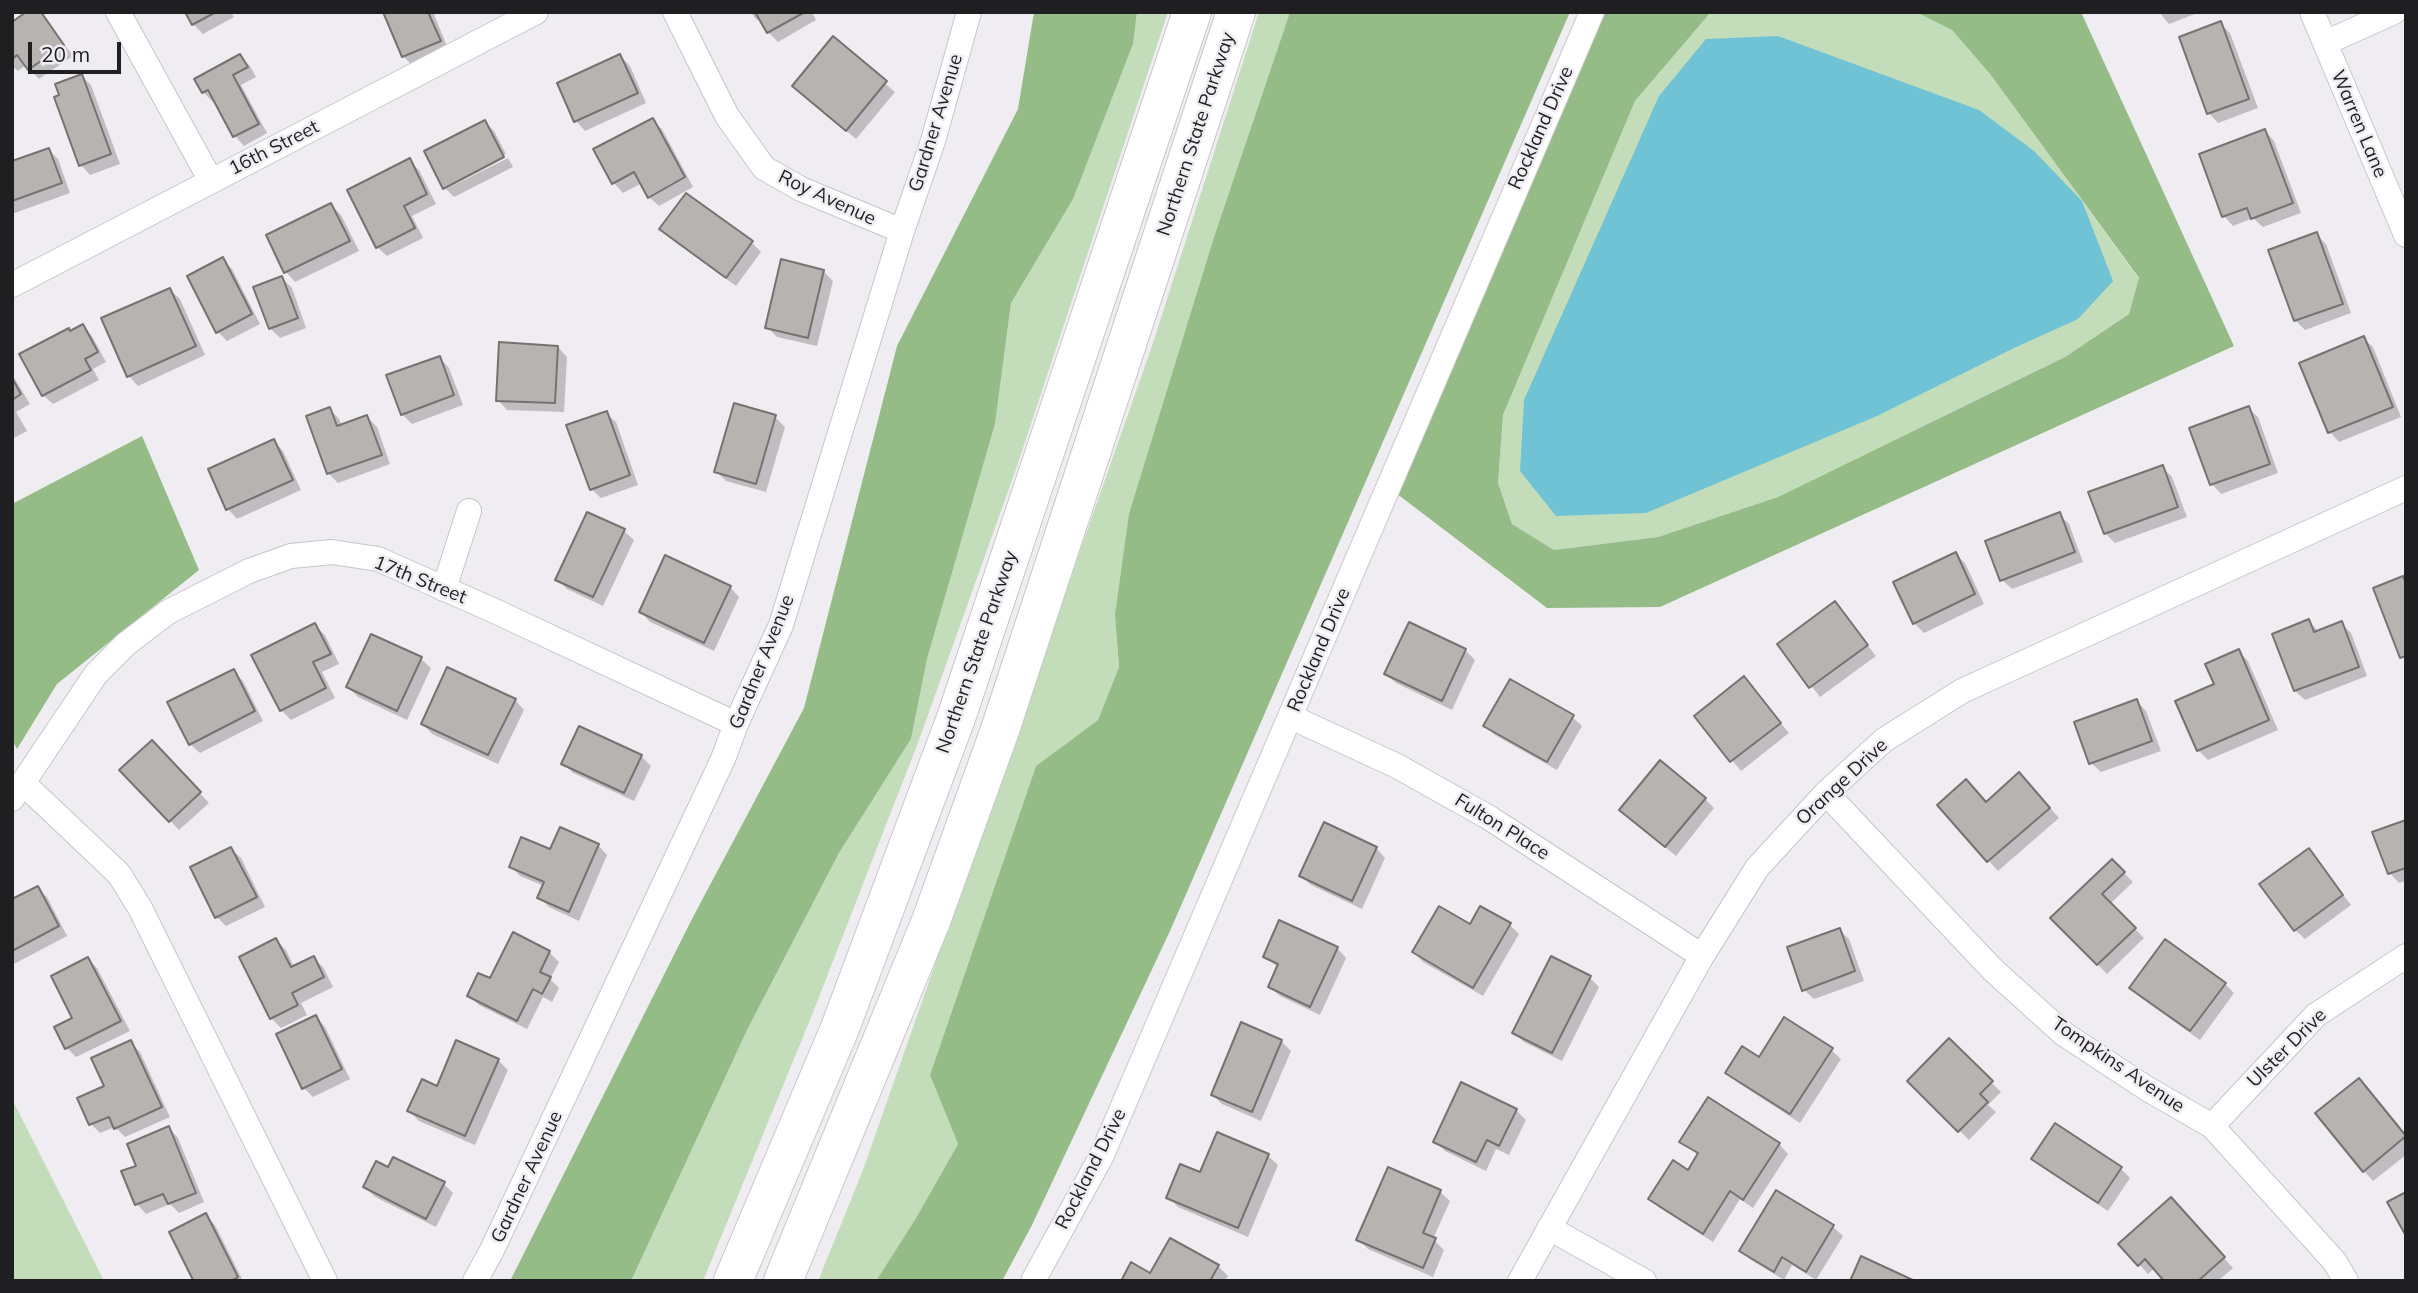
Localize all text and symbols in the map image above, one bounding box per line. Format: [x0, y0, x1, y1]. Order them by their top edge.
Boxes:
scale bar [32, 28, 124, 72]
street label: Northern State Parkway [1152, 29, 1240, 239]
text: 20 m [41, 41, 90, 67]
street label: Gardner Avenue [904, 51, 968, 195]
street label: Rockland Drive [1504, 63, 1578, 193]
street label: Warren Lane [2326, 67, 2392, 181]
street label: 16th Street [225, 116, 323, 180]
street label: Roy Avenue [775, 166, 879, 230]
street label: Northern State Parkway [932, 548, 1022, 756]
street label: 17th Street [370, 551, 470, 609]
street label: Rockland Drive [1283, 585, 1355, 715]
street label: Gardner Avenue [725, 591, 799, 733]
street label: Orange Drive [1792, 734, 1892, 830]
street label: Fulton Place [1450, 789, 1554, 865]
street label: Ulster Drive [2243, 1004, 2331, 1092]
street label: Tompkins Avenue [2047, 1012, 2189, 1118]
street label: Rockland Drive [1051, 1105, 1131, 1233]
street label: Gardner Avenue [486, 1107, 568, 1247]

